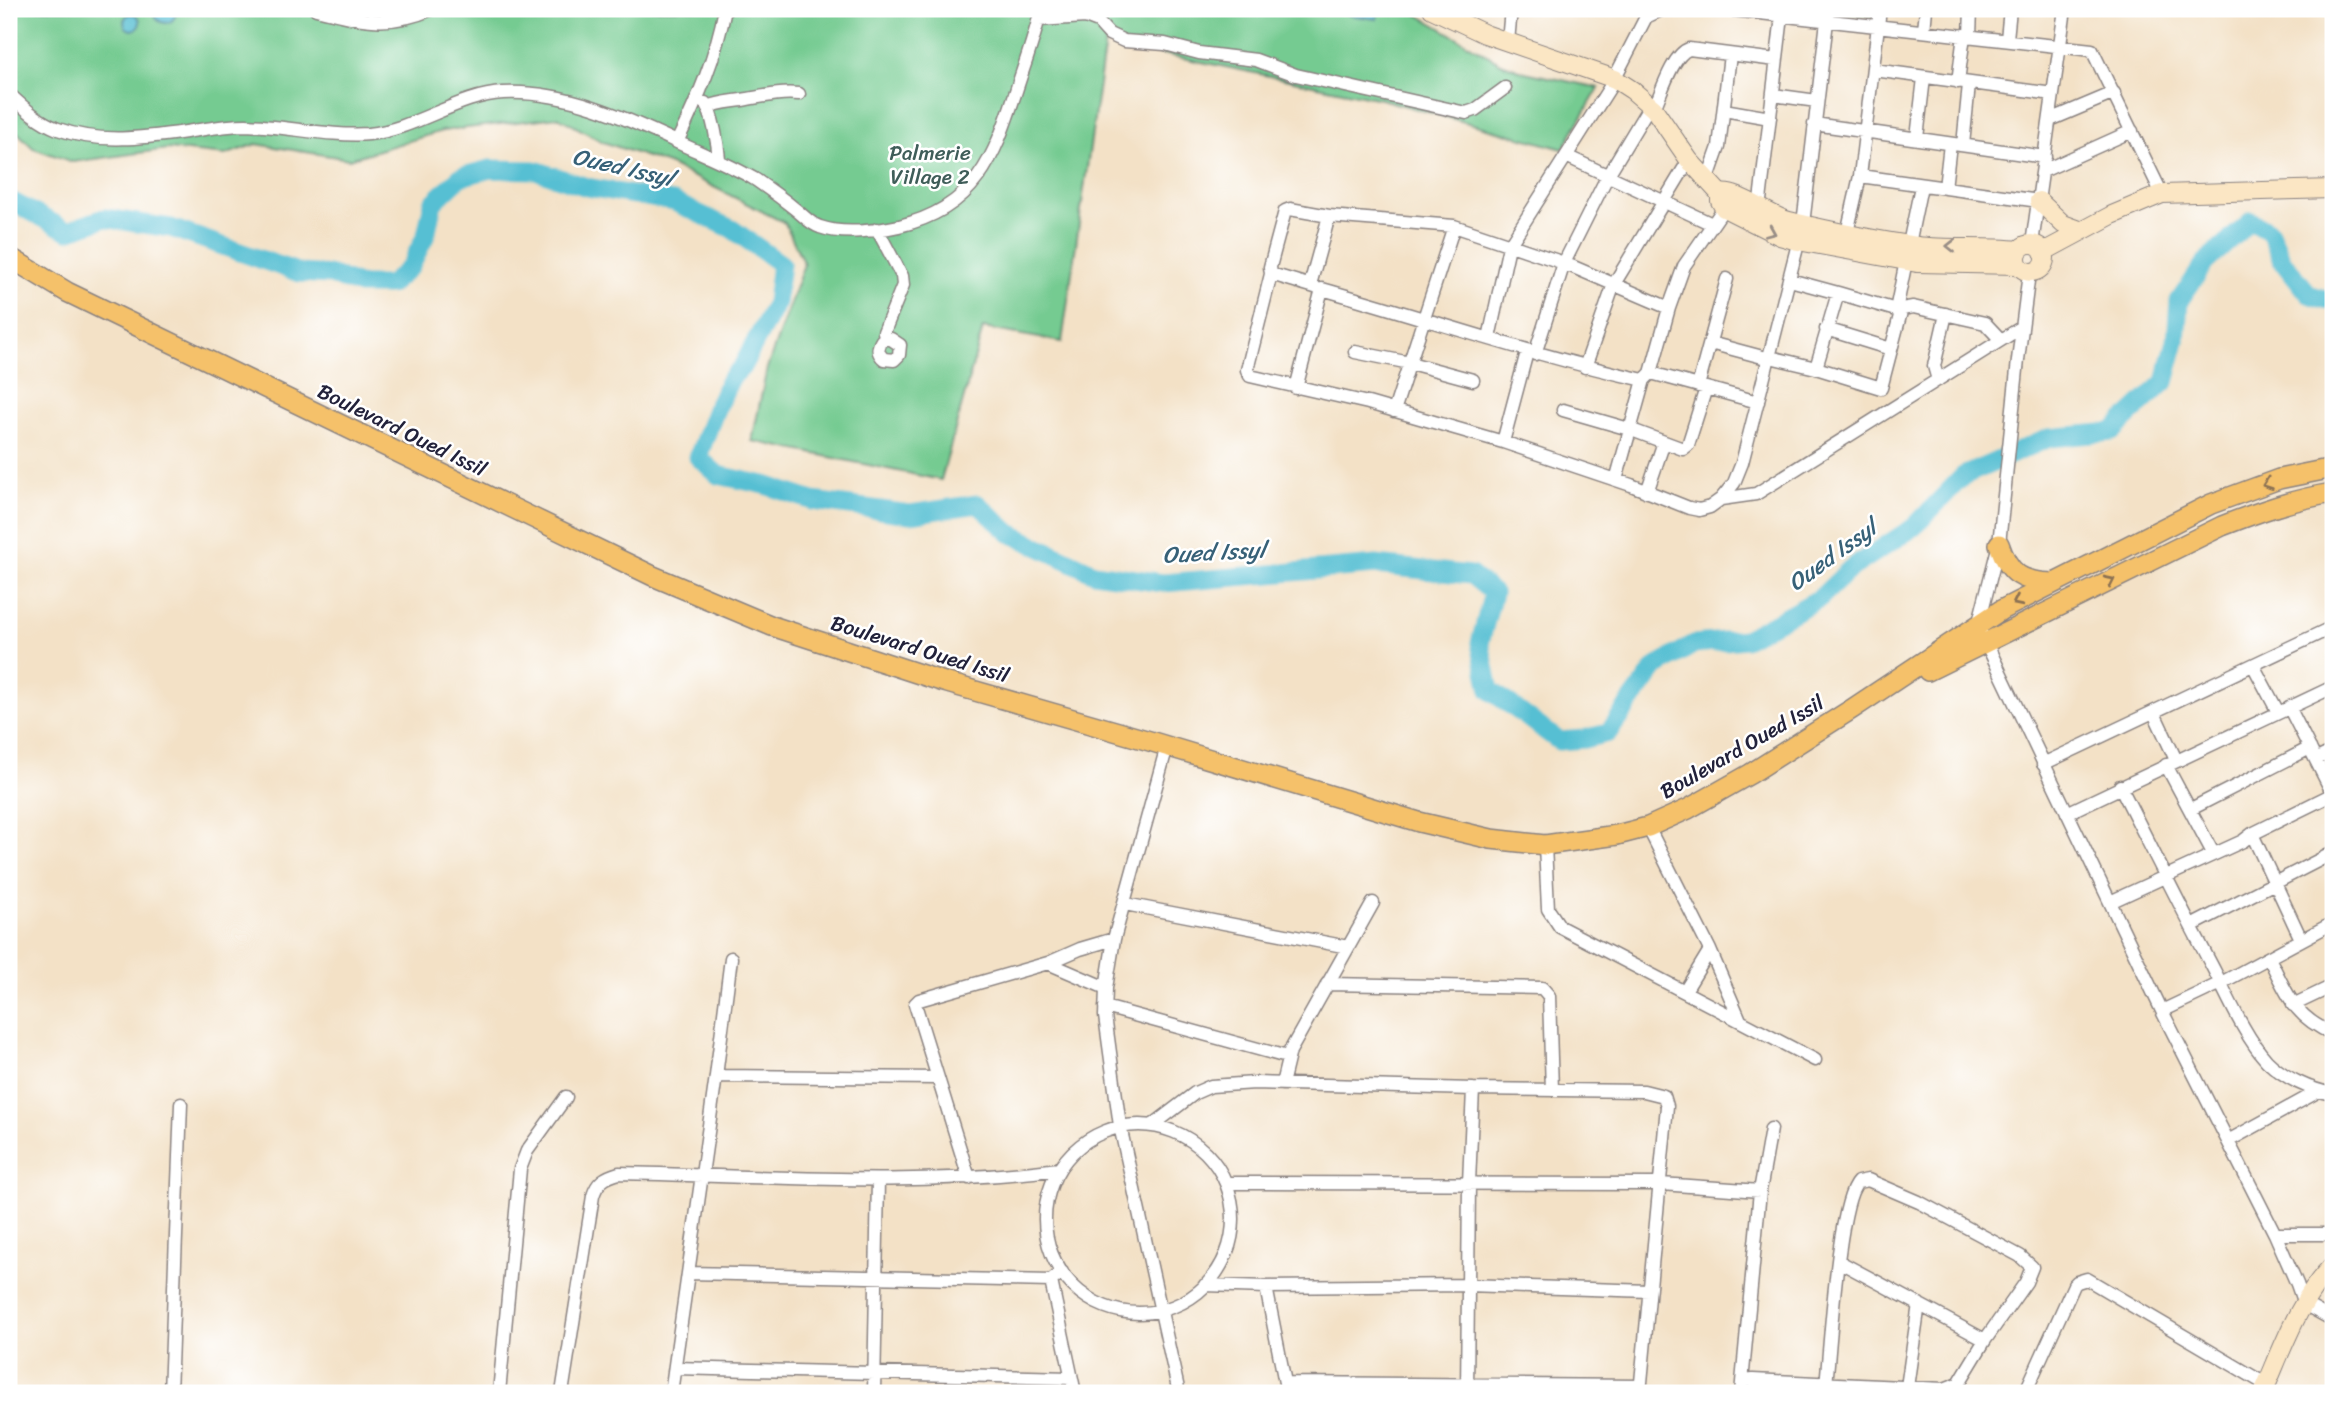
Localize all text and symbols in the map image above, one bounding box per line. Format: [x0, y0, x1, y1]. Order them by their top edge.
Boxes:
park label: Palmerie Village 2 [889, 134, 971, 196]
water label: Oued Issyl [568, 136, 683, 200]
one-way arrow [1764, 224, 1777, 238]
one-way arrow [1945, 238, 1956, 254]
street label: Boulevard Oued Issil [311, 372, 494, 488]
one-way arrow [2262, 476, 2274, 490]
water label: Oued Issyl [1779, 505, 1890, 602]
water label: Oued Issyl [1162, 529, 1272, 576]
one-way arrow [2103, 575, 2115, 589]
one-way arrow [2012, 594, 2024, 608]
street label: Boulevard Oued Issil [826, 604, 1015, 694]
street label: Boulevard Oued Issil [1652, 684, 1832, 810]

